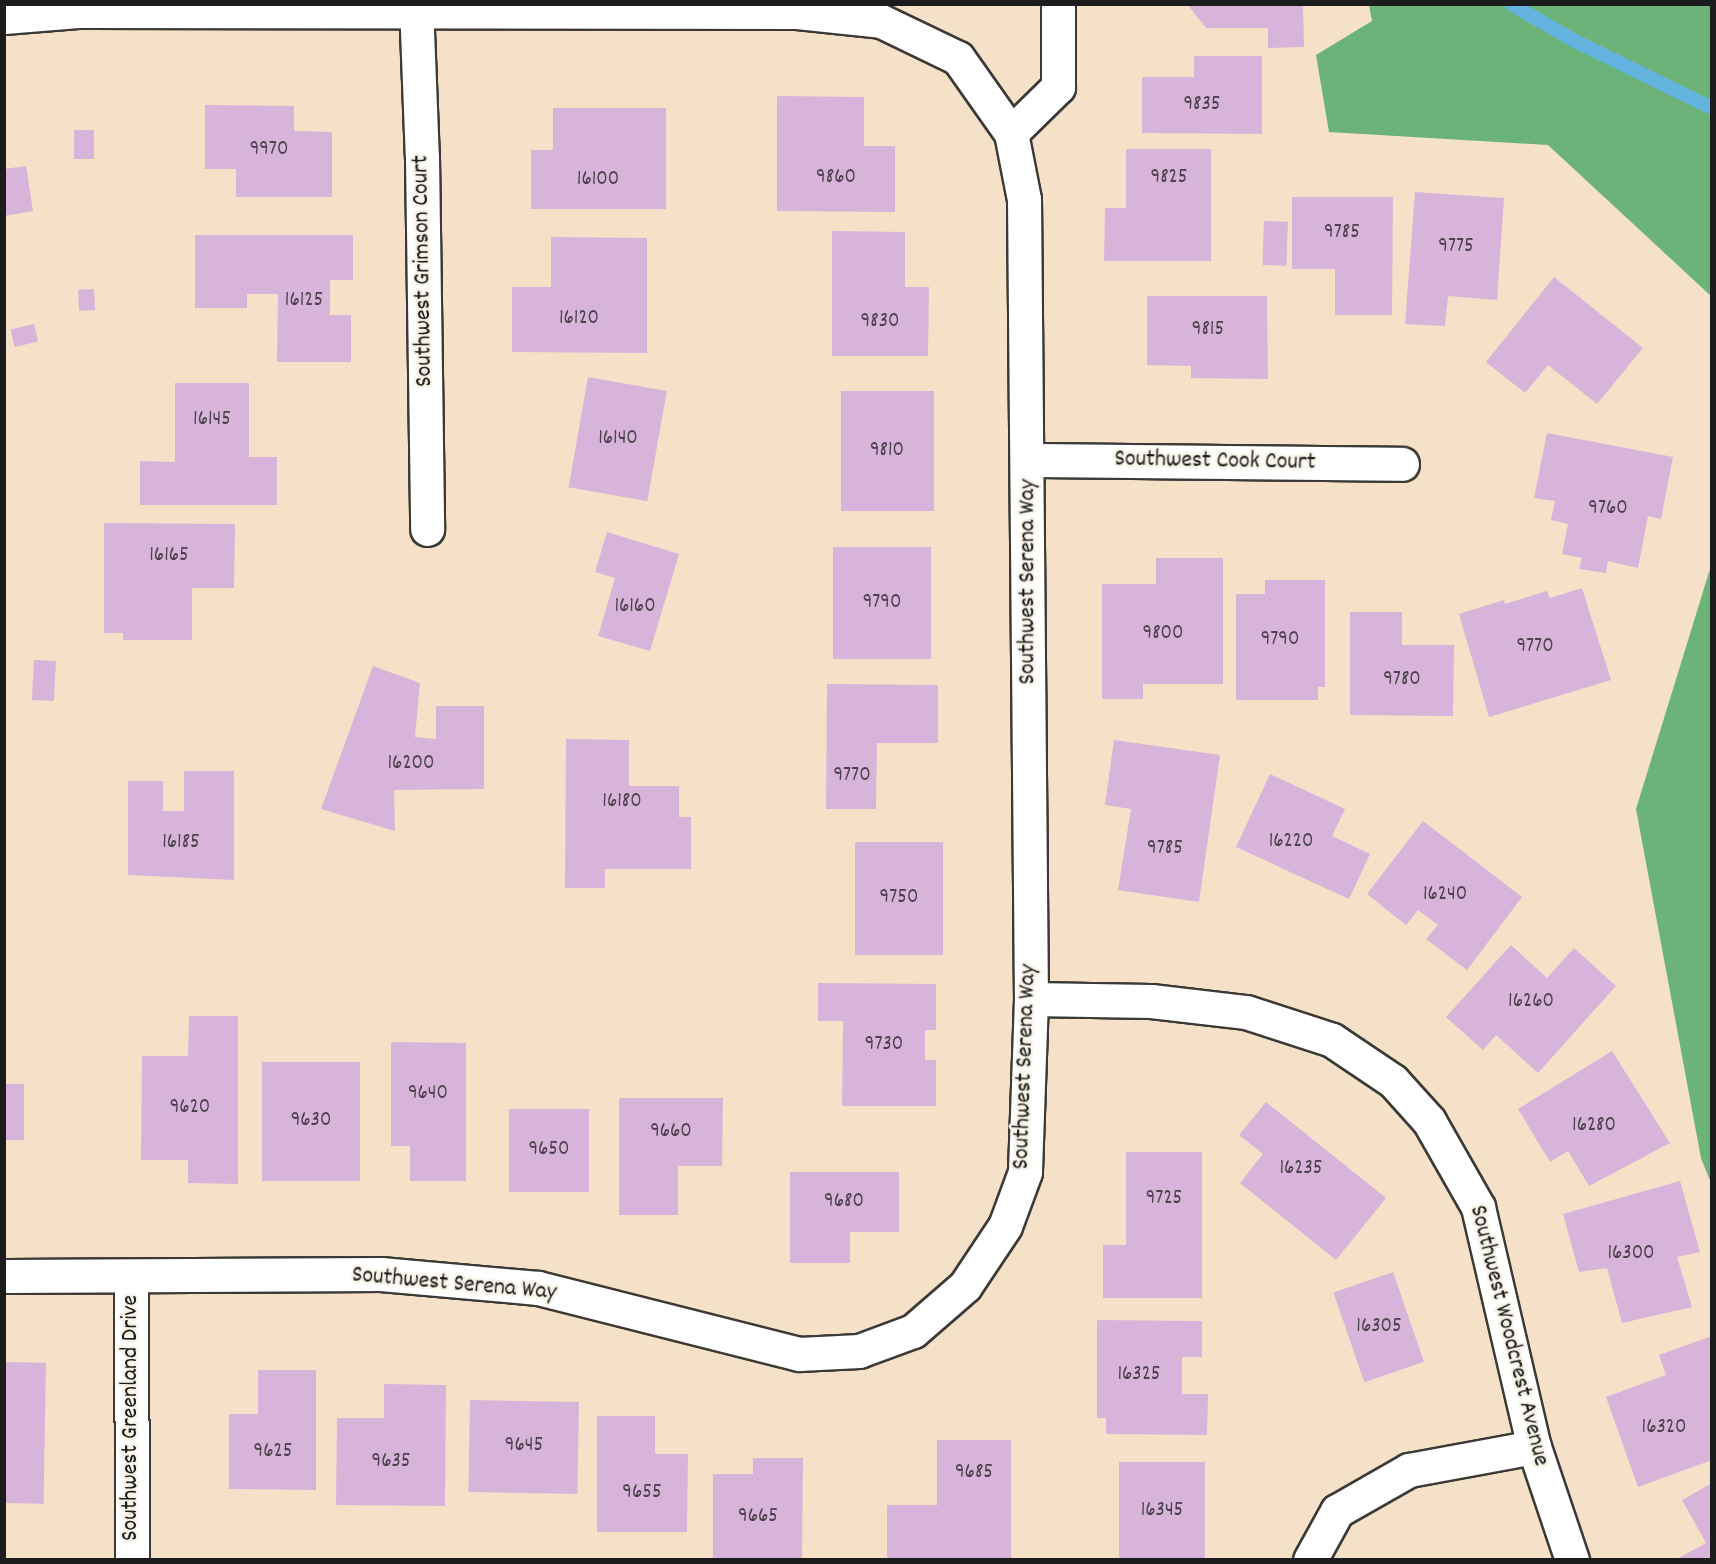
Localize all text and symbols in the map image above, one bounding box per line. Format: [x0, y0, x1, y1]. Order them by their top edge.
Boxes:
house number: 9835 [1183, 92, 1221, 118]
house number: 9970 [250, 137, 288, 163]
street label: Southwest Grimson Court [408, 155, 440, 387]
house number: 9860 [816, 165, 856, 191]
house number: 9825 [1151, 165, 1187, 191]
house number: 16100 [577, 167, 619, 193]
house number: 9785 [1324, 220, 1360, 246]
house number: 9775 [1438, 234, 1474, 260]
house number: 16125 [285, 288, 323, 314]
house number: 16120 [559, 306, 599, 332]
house number: 9830 [861, 309, 899, 335]
house number: 9815 [1192, 317, 1224, 343]
house number: 16145 [193, 407, 231, 433]
house number: 16140 [598, 426, 638, 452]
house number: 9810 [870, 438, 904, 464]
street label: Southwest Cook Court [1114, 446, 1316, 478]
street label: Southwest Serena Way [1015, 479, 1043, 685]
house number: 9760 [1588, 496, 1628, 522]
house number: 16165 [149, 543, 189, 569]
house number: 9790 [863, 590, 901, 616]
house number: 16160 [614, 594, 656, 620]
house number: 9800 [1143, 621, 1183, 647]
house number: 9790 [1261, 627, 1299, 653]
house number: 9770 [1516, 634, 1554, 660]
house number: 9780 [1383, 667, 1421, 693]
house number: 16200 [388, 751, 434, 777]
house number: 9770 [833, 763, 871, 789]
house number: 16180 [602, 789, 642, 815]
house number: 16220 [1269, 829, 1313, 855]
house number: 16185 [162, 830, 200, 856]
house number: 9785 [1147, 836, 1183, 862]
house number: 16240 [1423, 882, 1467, 908]
house number: 9750 [880, 885, 918, 911]
street label: Southwest Serena Way [1008, 964, 1044, 1170]
house number: 16260 [1508, 989, 1554, 1015]
house number: 9730 [865, 1032, 903, 1058]
house number: 9640 [408, 1081, 448, 1107]
house number: 9620 [170, 1095, 210, 1121]
house number: 9630 [291, 1108, 331, 1134]
house number: 16280 [1572, 1113, 1616, 1139]
house number: 9660 [650, 1119, 692, 1145]
house number: 9650 [528, 1137, 570, 1163]
house number: 16235 [1279, 1156, 1323, 1182]
house number: 9725 [1146, 1186, 1182, 1212]
house number: 9680 [824, 1189, 864, 1215]
street label: Southwest Woodcrest Avenue [1462, 1203, 1554, 1469]
house number: 16300 [1607, 1241, 1655, 1267]
street label: Southwest Serena Way [351, 1262, 557, 1308]
street label: Southwest Greenland Drive [118, 1295, 146, 1541]
house number: 16305 [1356, 1314, 1402, 1340]
house number: 16325 [1117, 1362, 1161, 1388]
house number: 16320 [1642, 1415, 1686, 1441]
house number: 9645 [505, 1433, 543, 1459]
house number: 9625 [254, 1439, 292, 1465]
house number: 9635 [372, 1449, 410, 1475]
house number: 9685 [955, 1460, 993, 1486]
house number: 9655 [622, 1480, 662, 1506]
house number: 16345 [1141, 1498, 1183, 1524]
house number: 9665 [738, 1504, 778, 1530]

